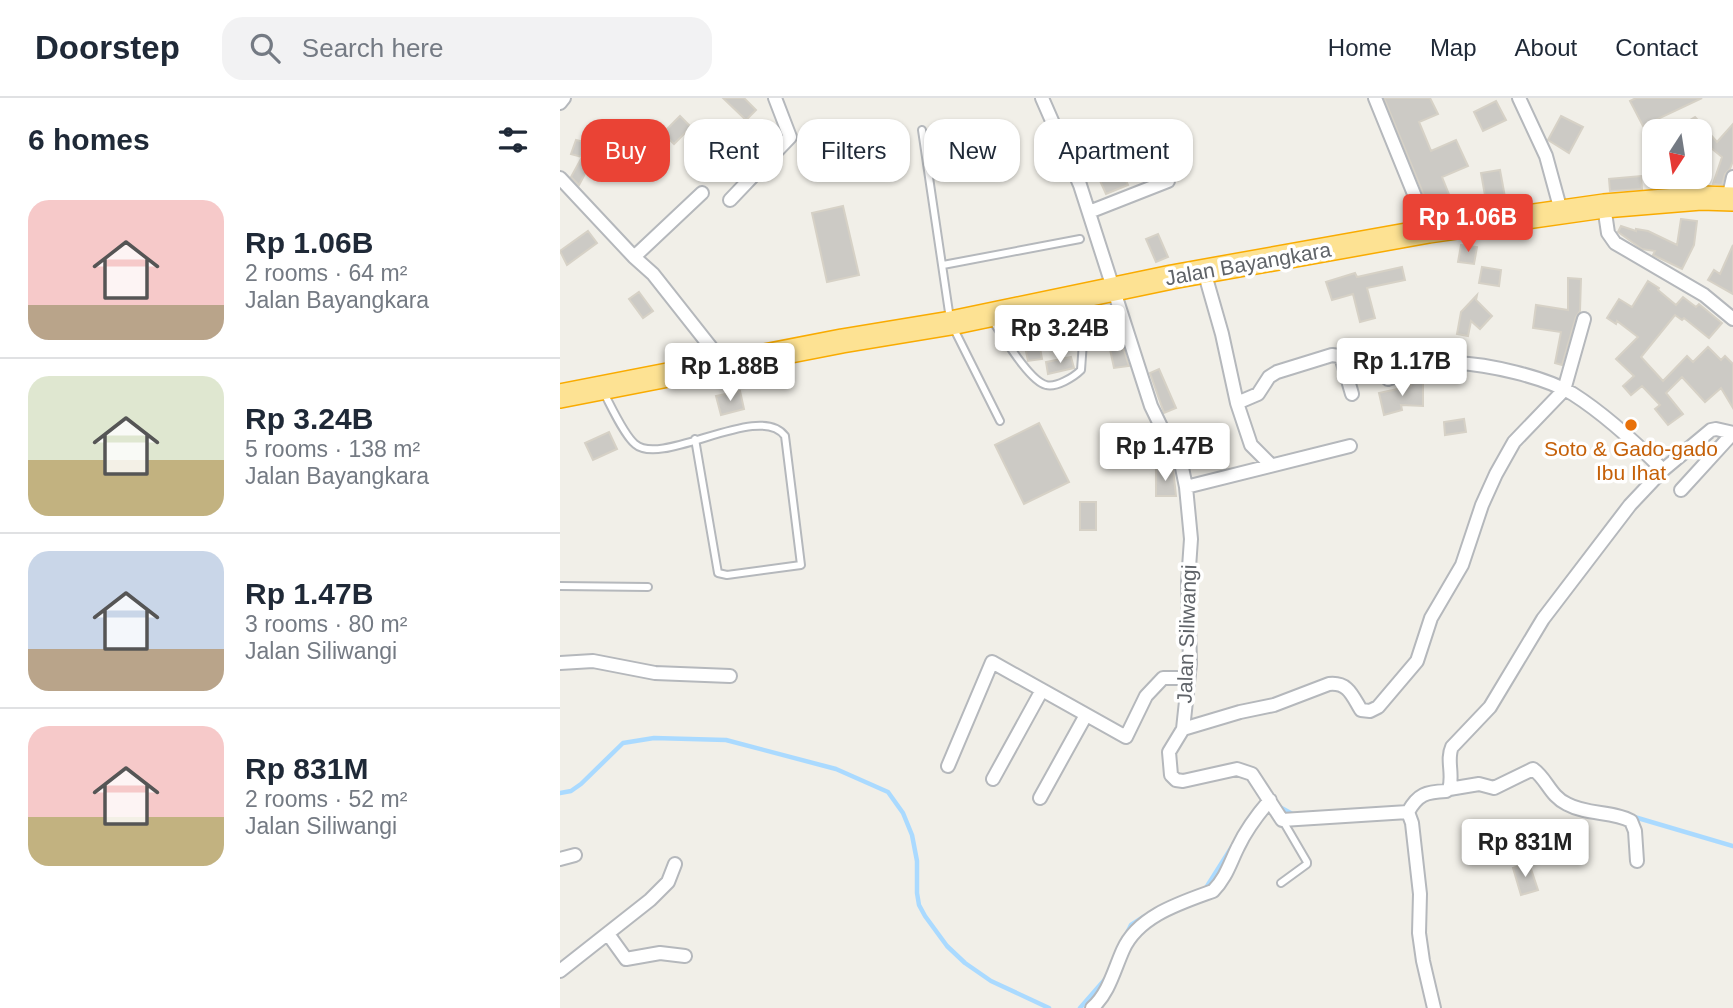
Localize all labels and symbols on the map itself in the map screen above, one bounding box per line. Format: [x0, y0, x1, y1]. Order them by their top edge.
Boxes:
north arrow [1642, 119, 1712, 189]
pin: Rp 1.06B [1396, 194, 1540, 254]
street label: Jalan Bayangkara [1163, 238, 1333, 289]
pin: Rp 3.24B [988, 306, 1132, 365]
pin: Rp 1.17B [1330, 338, 1474, 398]
pin: Rp 1.88B [658, 344, 802, 403]
marker: Soto & Gado-gado Ibu Ihat [1623, 417, 1639, 433]
pin: Rp 1.47B [1093, 424, 1237, 483]
place label: Soto & Gado-gado Ibu Ihat [1544, 437, 1718, 484]
street label: Jalan Siliwangi [1173, 564, 1200, 704]
pin: Rp 831M [1460, 820, 1590, 879]

